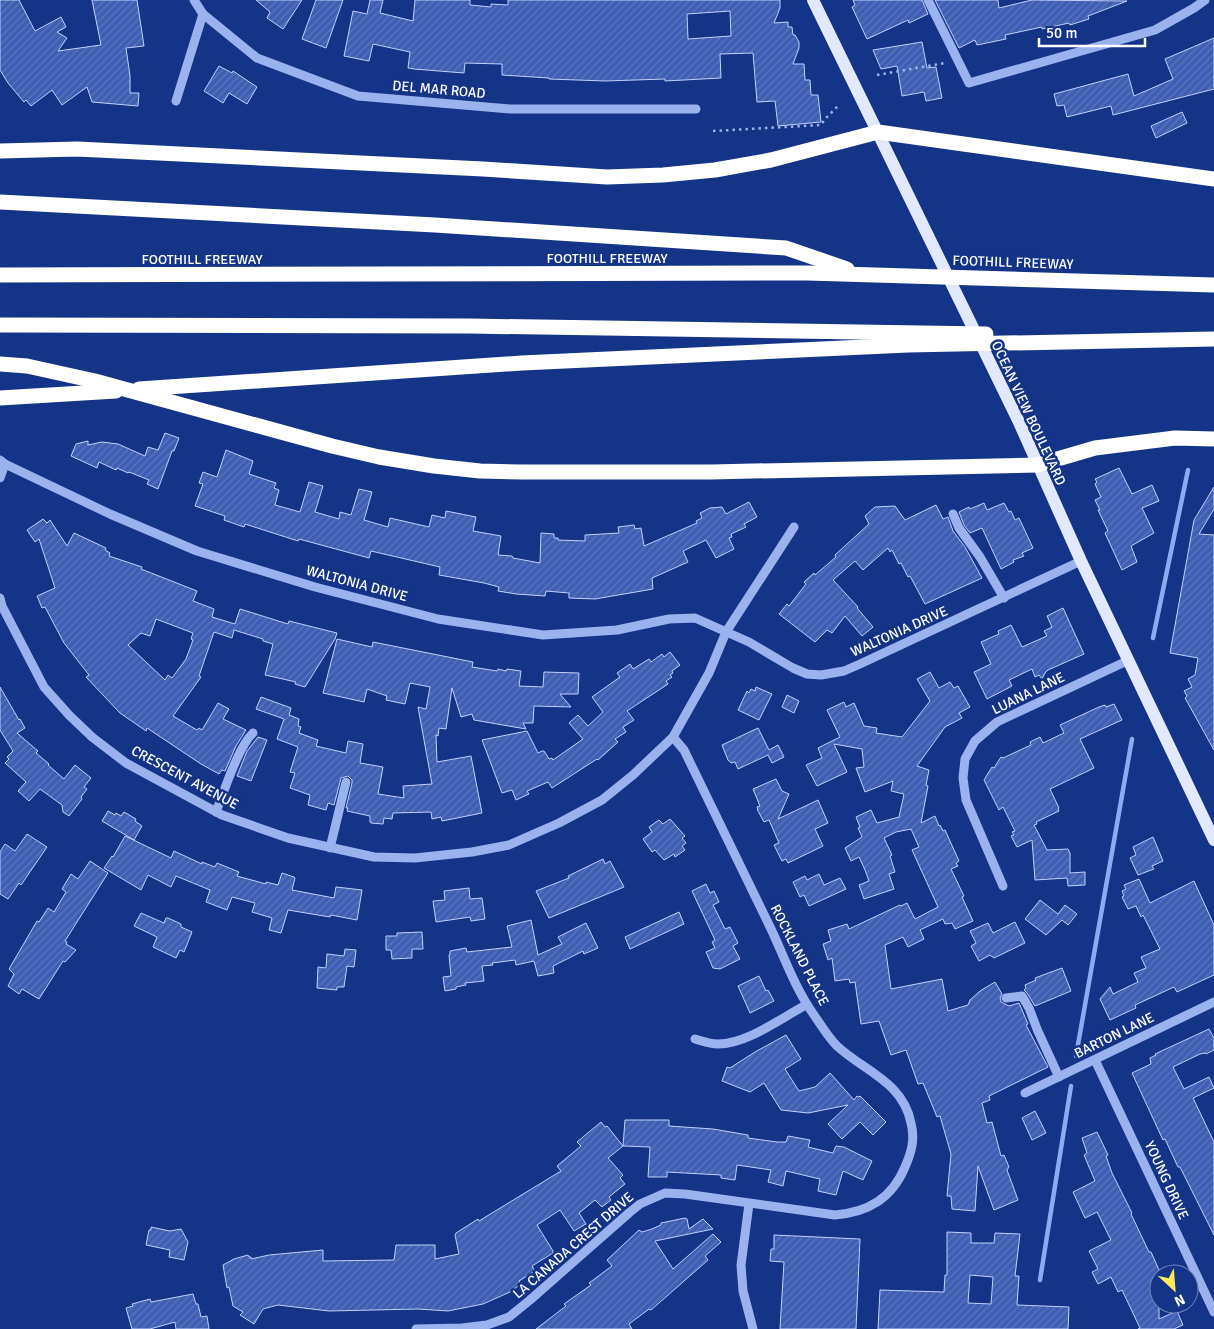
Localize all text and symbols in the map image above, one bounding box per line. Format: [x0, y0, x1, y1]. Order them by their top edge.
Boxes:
scale bar [1039, 15, 1145, 47]
text: 50 m [1046, 24, 1077, 42]
street label: DEL MAR ROAD [392, 77, 486, 102]
street label: FOOTHILL FREEWAY [546, 250, 668, 267]
street label: FOOTHILL FREEWAY [141, 251, 263, 268]
street label: FOOTHILL FREEWAY [952, 252, 1074, 273]
street label: OCEAN VIEW BOULEVARD [988, 338, 1069, 488]
street label: WALTONIA DRIVE [304, 562, 410, 605]
street label: WALTONIA DRIVE [848, 602, 950, 660]
street label: LUANA LANE [989, 668, 1067, 718]
street label: CRESCENT AVENUE [128, 742, 241, 813]
street label: ROCKLAND PLACE [767, 902, 832, 1009]
street label: BARTON LANE [1072, 1009, 1157, 1062]
street label: YOUNG DRIVE [1141, 1138, 1192, 1222]
street label: LA CANADA CREST DRIVE [510, 1188, 637, 1302]
north arrow [1149, 1264, 1199, 1314]
text: N [1171, 1290, 1188, 1310]

